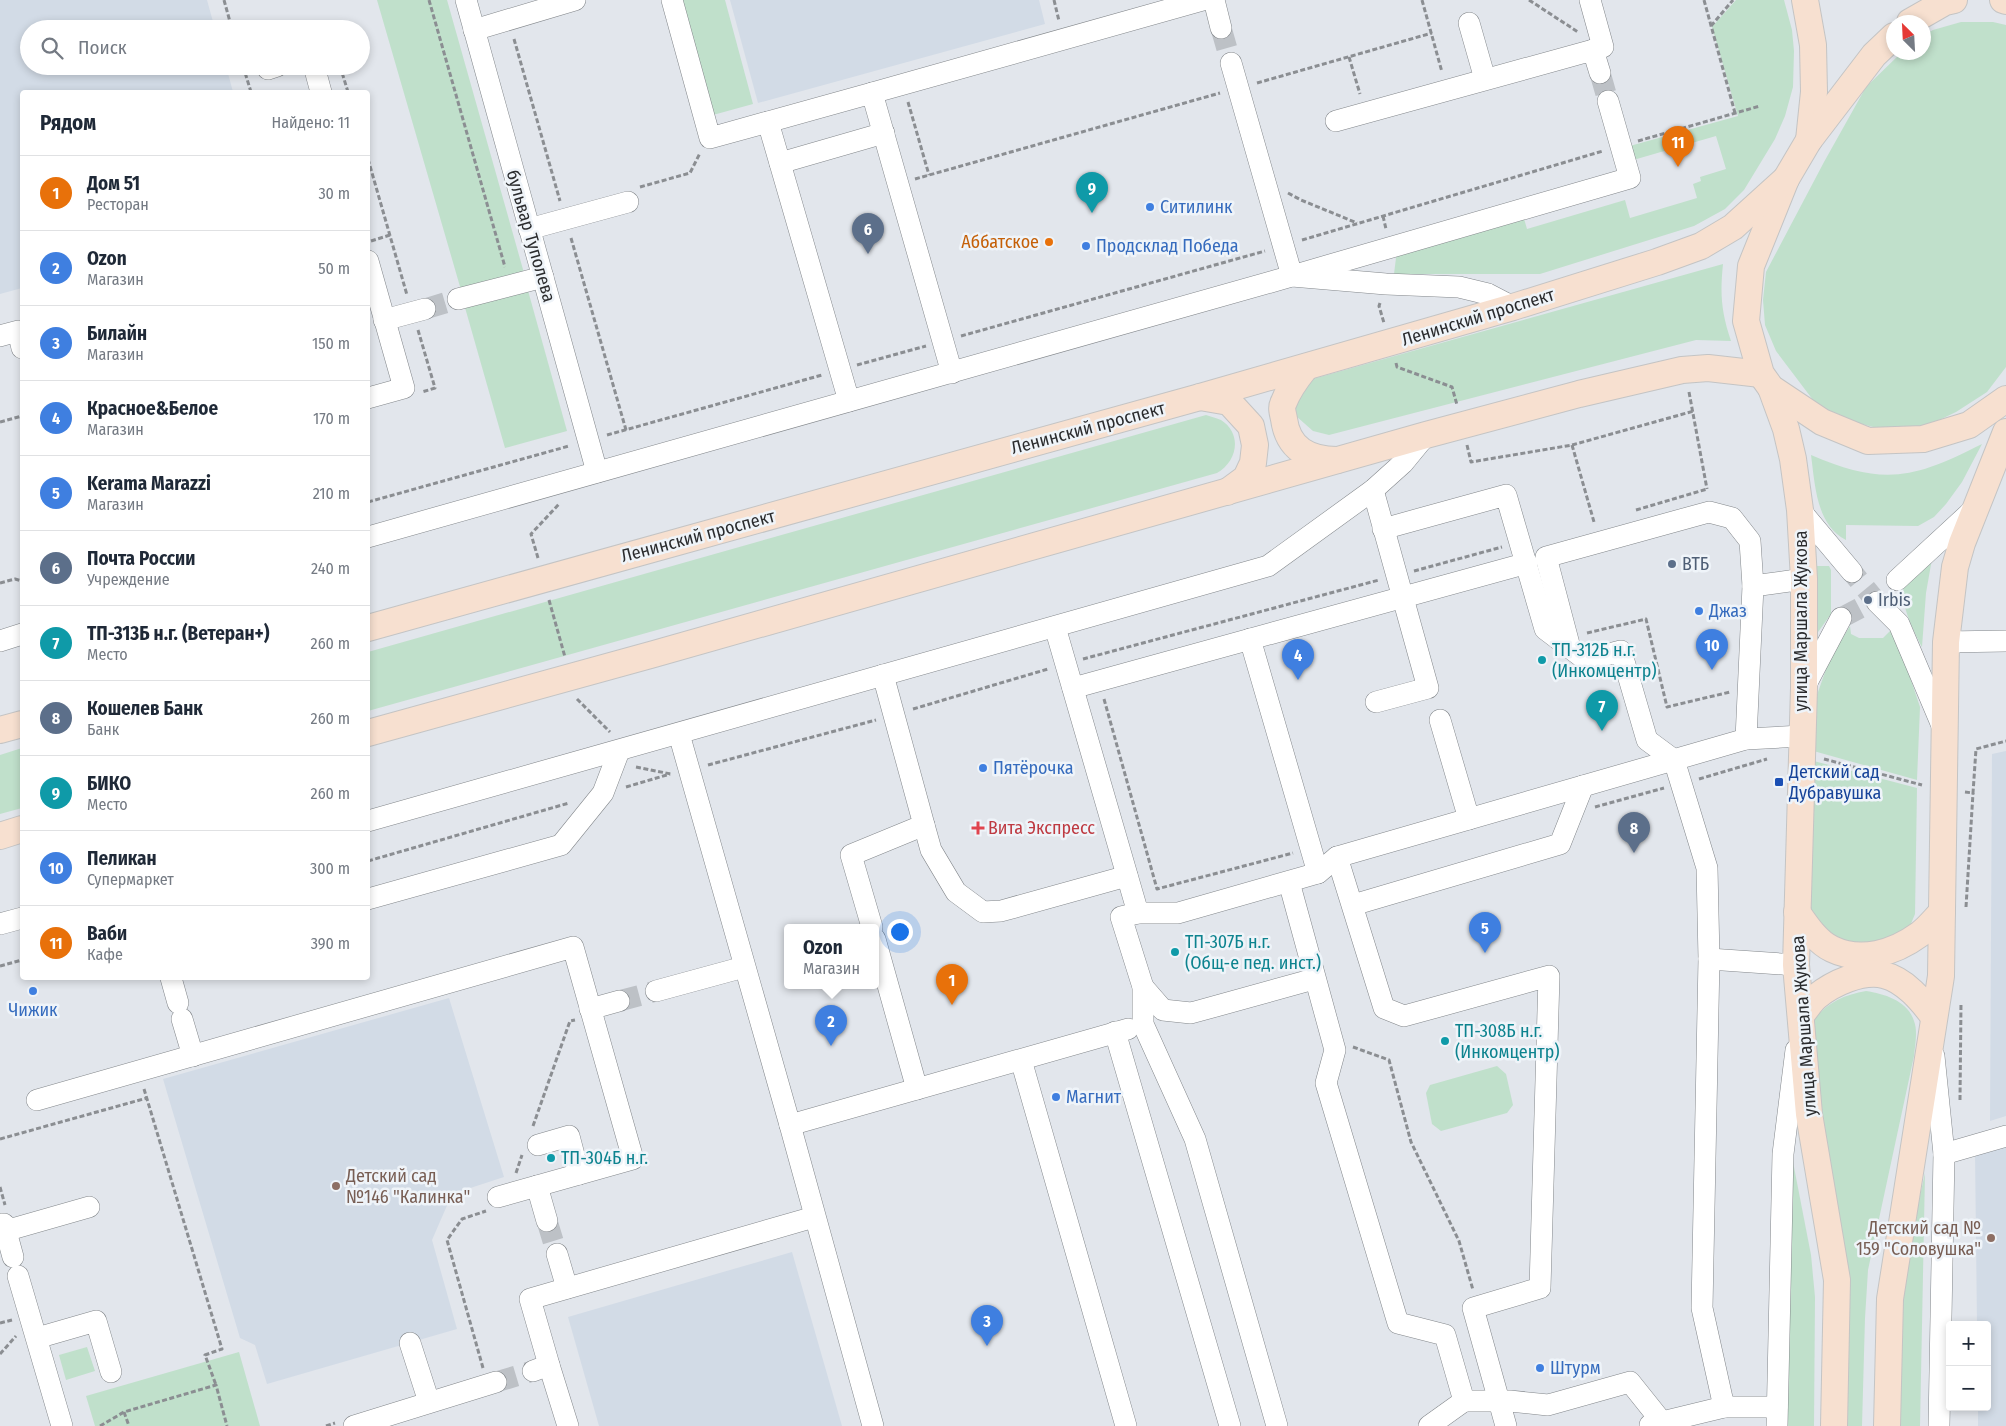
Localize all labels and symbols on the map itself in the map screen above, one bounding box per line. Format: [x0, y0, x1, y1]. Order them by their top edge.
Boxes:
north arrow [1886, 15, 1931, 60]
pin: 11 [1662, 126, 1694, 167]
street label: бульвар Туполева [502, 167, 560, 305]
pin: 9 [1076, 172, 1108, 213]
place label: Ситилинк [1160, 196, 1233, 218]
marker: Ситилинк [1144, 201, 1156, 213]
pin: 6 [852, 213, 884, 254]
place label: Аббатское [961, 231, 1039, 253]
place label: Продсклад Победа [1096, 235, 1239, 257]
marker: Аббатское [1043, 236, 1055, 248]
marker: Продсклад Победа [1080, 240, 1092, 252]
street label: Ленинский проспект [1399, 283, 1558, 351]
street label: Ленинский проспект [1009, 397, 1168, 459]
street label: Ленинский проспект [619, 505, 778, 567]
street label: улица Маршала Жукова [1790, 530, 1812, 712]
place label: ВТБ [1682, 553, 1709, 575]
marker: ВТБ [1666, 558, 1678, 570]
place label: Irbis [1878, 589, 1911, 611]
marker: Irbis [1862, 594, 1874, 606]
place label: Джаз [1708, 600, 1747, 622]
marker: Джаз [1693, 605, 1705, 617]
pin: 10 [1696, 629, 1728, 670]
pin: 4 [1282, 639, 1314, 680]
place label: ТП-312Б н.г. (Инкомцентр) [1552, 639, 1657, 682]
marker: ТП-312Б н.г. (Инкомцентр) [1536, 654, 1548, 666]
pin: 7 [1586, 690, 1618, 731]
place label: Пятёрочка [993, 757, 1074, 779]
place label: Детский сад Дубравушка [1788, 761, 1881, 804]
marker: Пятёрочка [977, 762, 989, 774]
marker: Детский сад Дубравушка [1773, 776, 1785, 788]
pin: 8 [1618, 812, 1650, 853]
place label: Вита Экспресс [988, 817, 1095, 839]
marker: Вита Экспресс [972, 822, 984, 834]
pin: 5 [1469, 912, 1501, 953]
your location [887, 919, 913, 945]
place label: ТП-307Б н.г. (Общ-е пед. инст.) [1185, 931, 1321, 974]
street label: улица Маршала Жукова [1787, 935, 1821, 1117]
marker: ТП-307Б н.г. (Общ-е пед. инст.) [1169, 946, 1181, 958]
pin: 1 [936, 964, 968, 1005]
marker: Чижик [27, 985, 39, 997]
place label: Чижик [8, 999, 58, 1021]
pin: 2 [815, 1005, 847, 1046]
place label: ТП-308Б н.г. (Инкомцентр) [1455, 1020, 1560, 1063]
marker: ТП-308Б н.г. (Инкомцентр) [1439, 1035, 1451, 1047]
place label: Магнит [1066, 1086, 1122, 1108]
marker: Магнит [1050, 1091, 1062, 1103]
place label: ТП-304Б н.г. [561, 1147, 648, 1169]
marker: ТП-304Б н.г. [545, 1152, 557, 1164]
place label: Детский сад №146 "Калинка" [345, 1165, 470, 1208]
marker: Детский сад №146 "Калинка" [330, 1180, 342, 1192]
place label: Детский сад № 159 "Соловушка" [1856, 1217, 1981, 1260]
marker: Детский сад № 159 "Соловушка" [1985, 1232, 1997, 1244]
pin: 3 [971, 1305, 1003, 1346]
place label: Штурм [1550, 1357, 1601, 1379]
marker: Штурм [1534, 1362, 1546, 1374]

